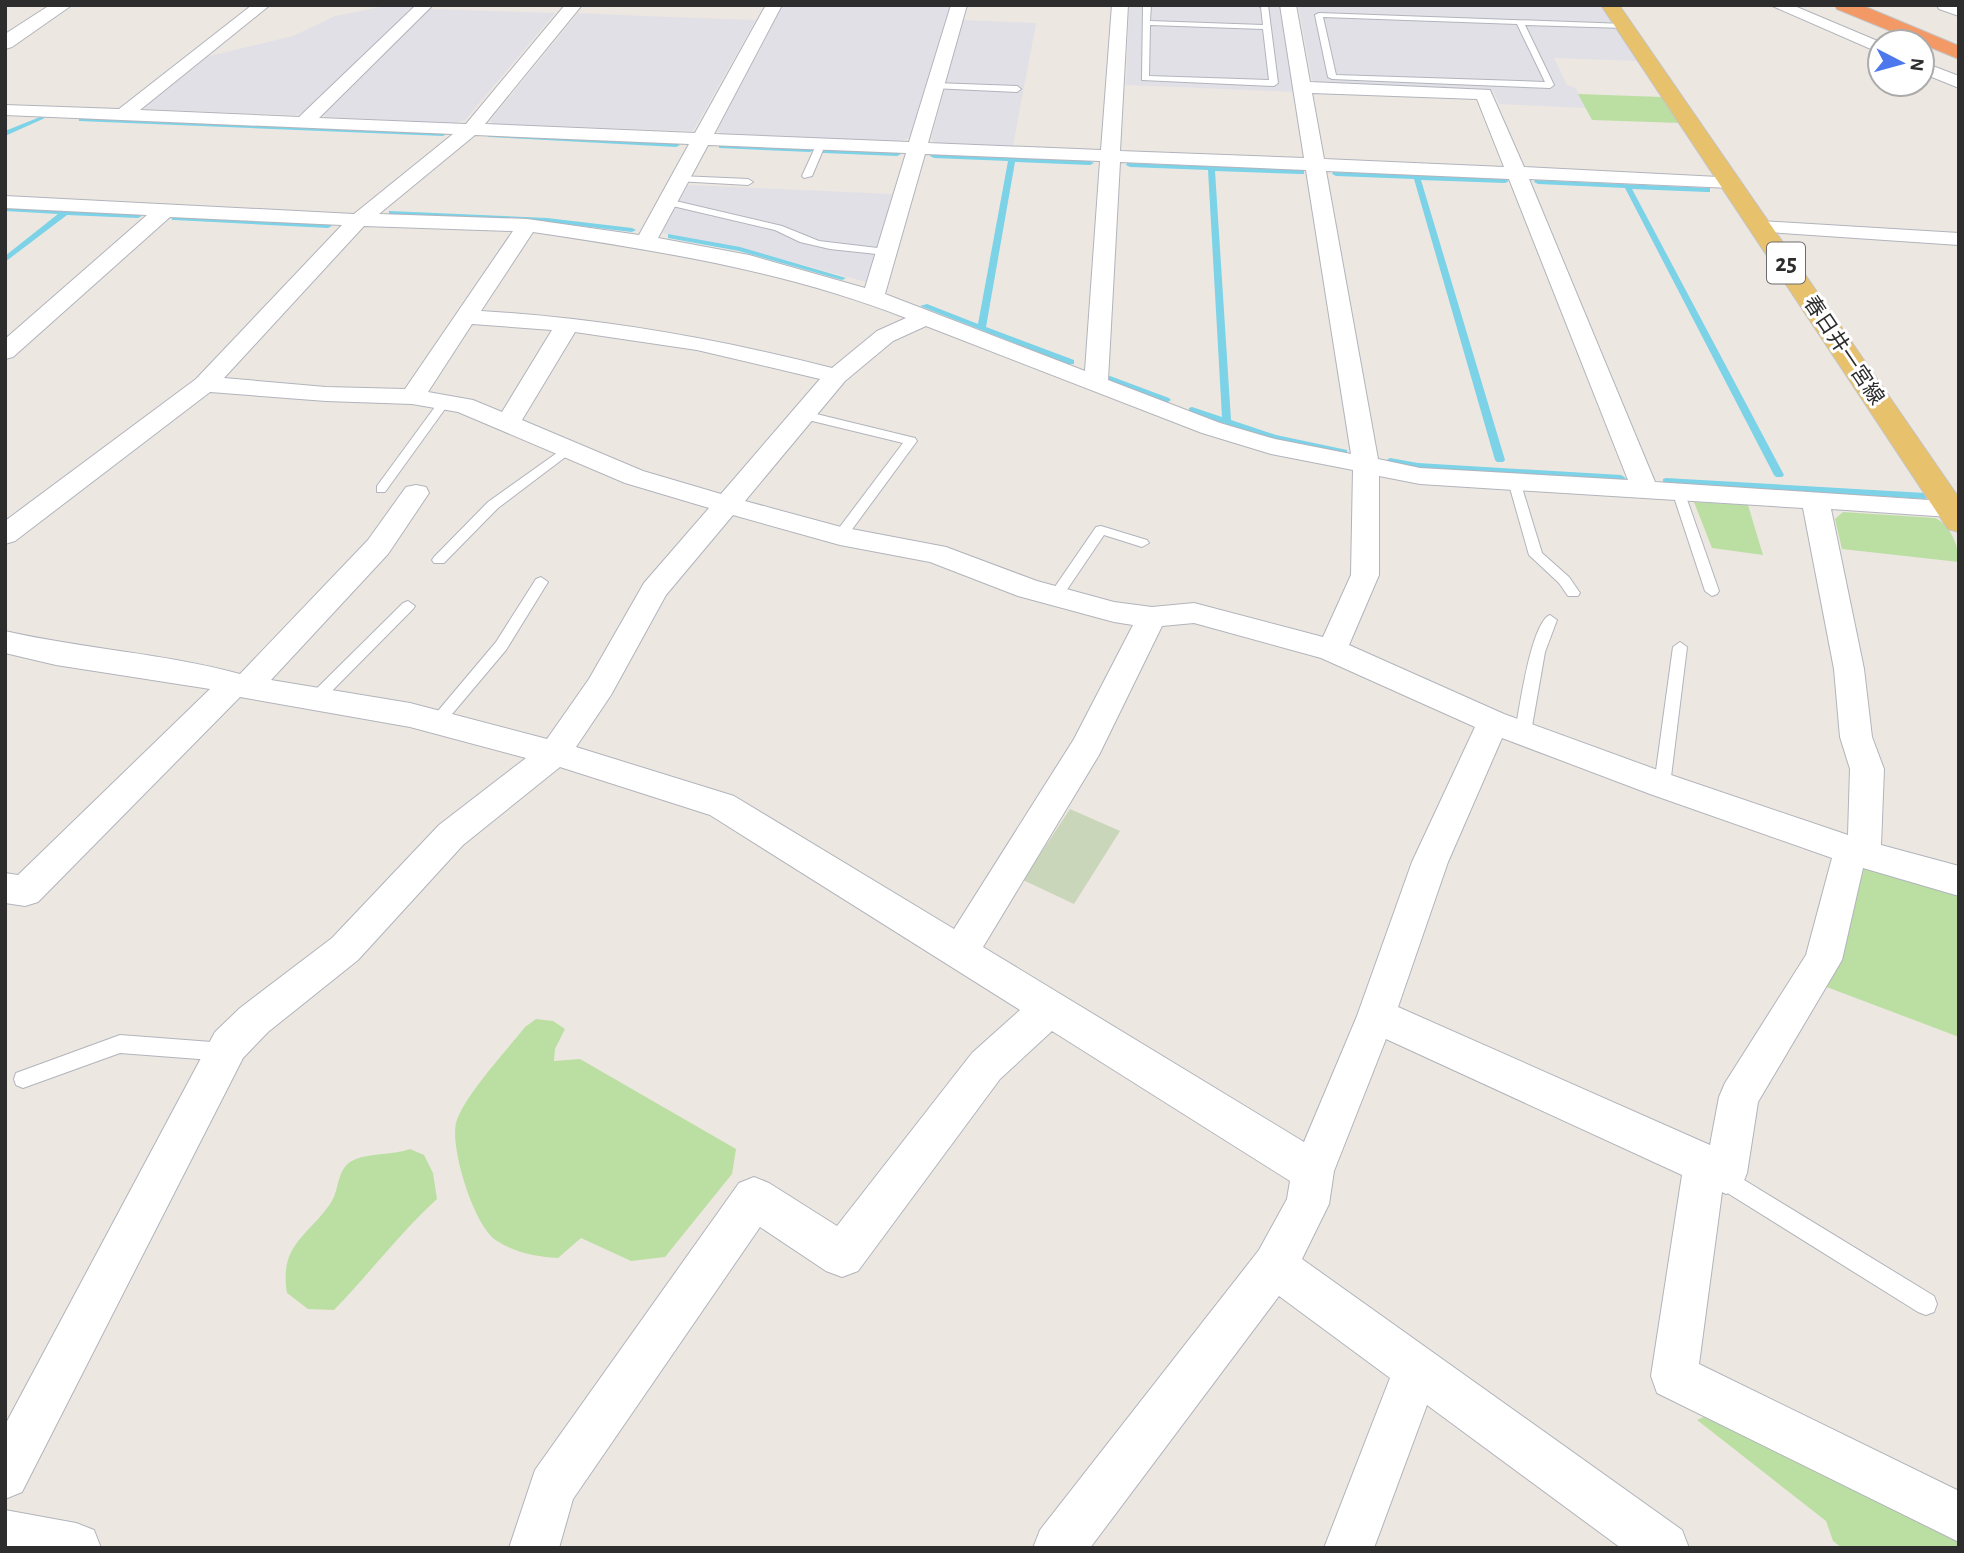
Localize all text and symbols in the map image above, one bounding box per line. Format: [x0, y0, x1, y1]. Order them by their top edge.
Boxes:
north arrow [1866, 28, 1936, 98]
text: N [1906, 57, 1927, 72]
road number: 25 [1767, 242, 1805, 284]
street label: 春日井一宮線 [1800, 292, 1888, 408]

